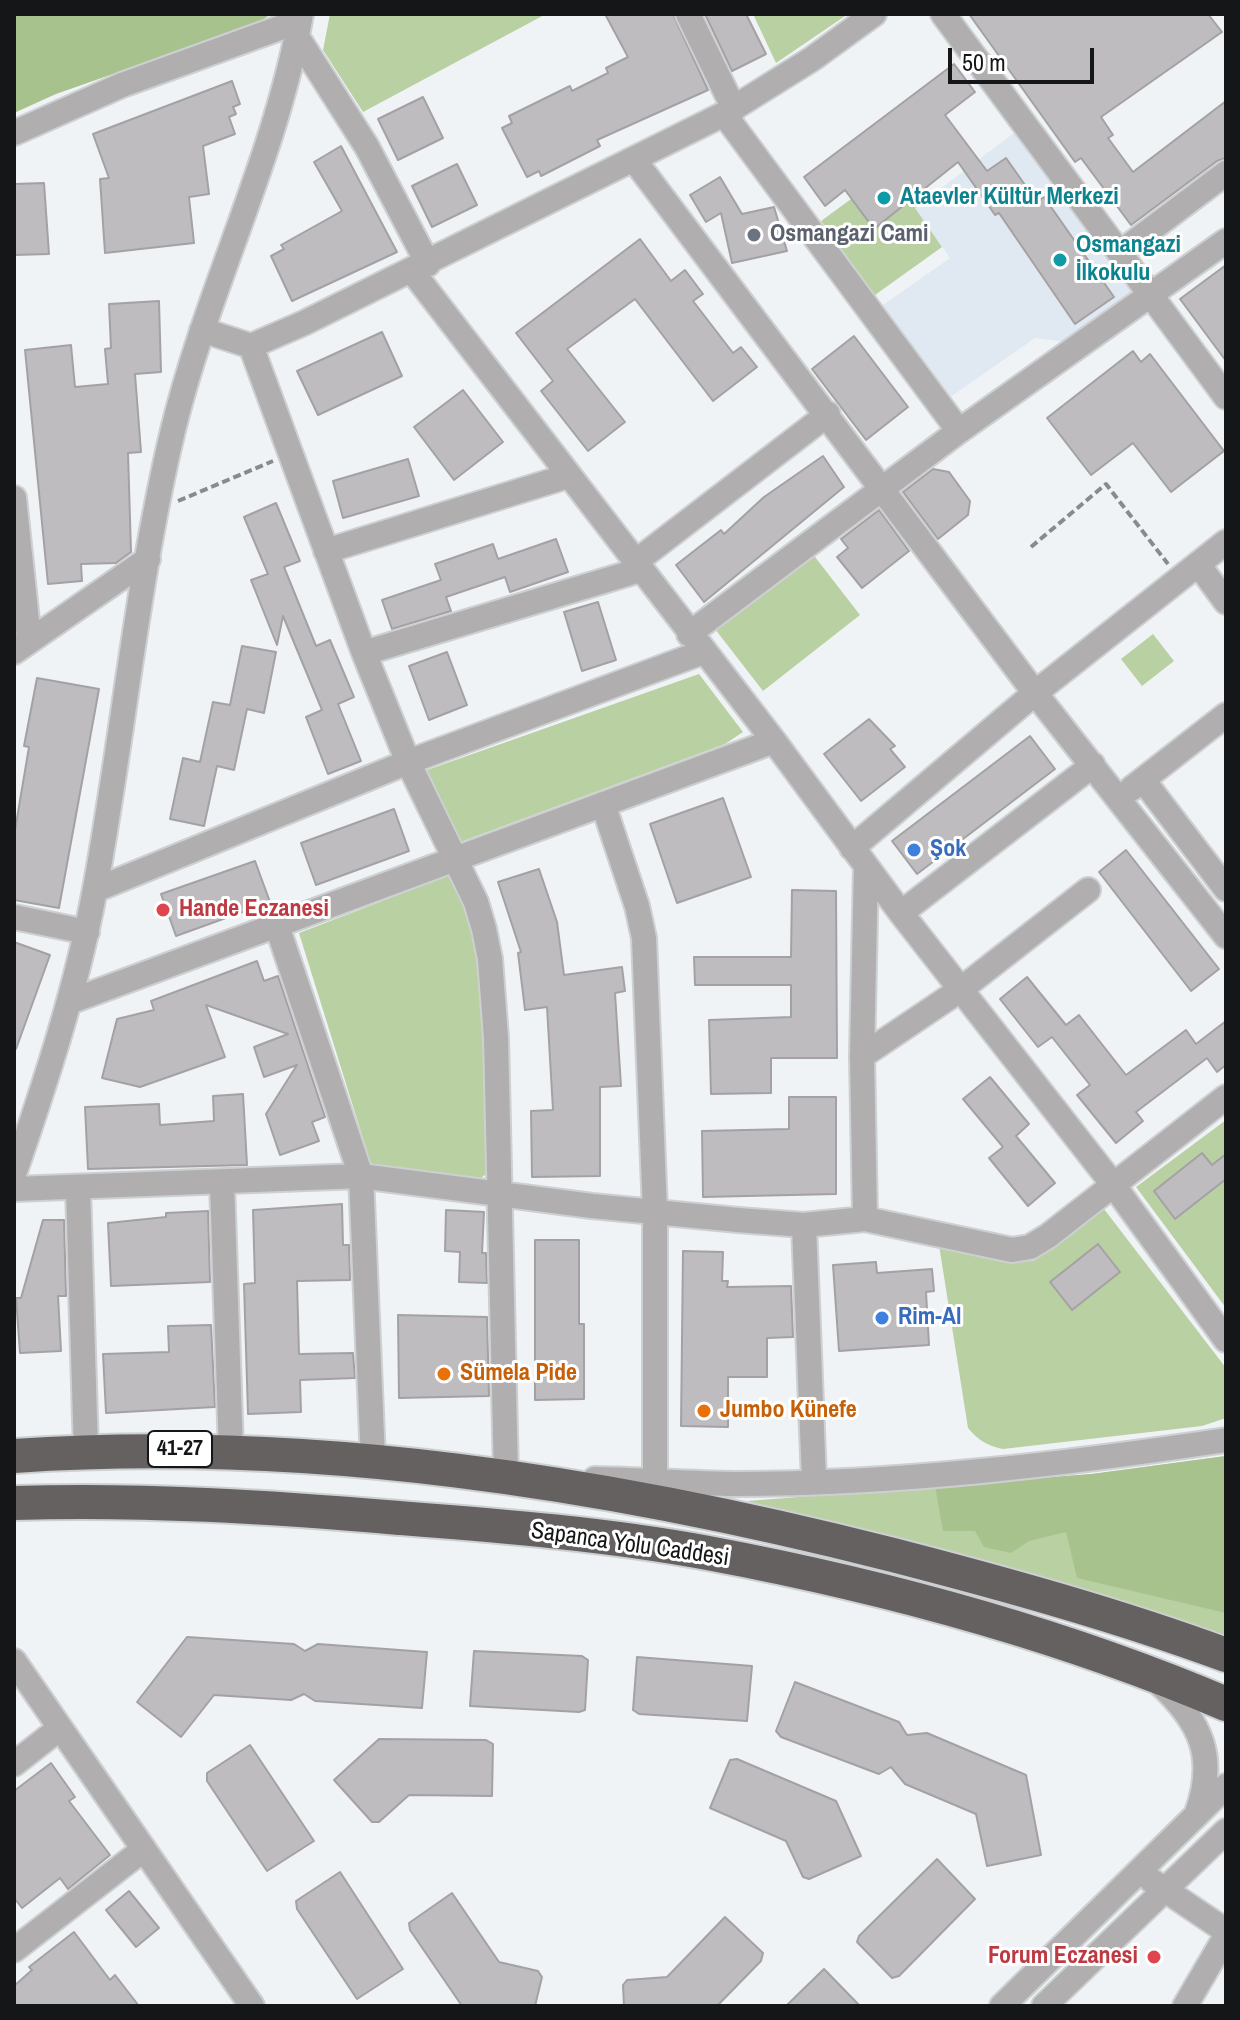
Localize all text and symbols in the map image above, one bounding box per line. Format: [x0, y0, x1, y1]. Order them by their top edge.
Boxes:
scale bar [952, 32, 1098, 82]
text: 50 m [962, 46, 1006, 78]
place label: Ataevler Kültür Merkezi [900, 184, 1119, 212]
marker: Ataevler Kültür Merkezi [875, 189, 893, 207]
place label: Osmangazi Cami [770, 221, 929, 249]
marker: Osmangazi Cami [745, 226, 763, 244]
place label: Osmangazi İlkokulu [1076, 232, 1181, 288]
marker: Osmangazi İlkokulu [1051, 251, 1069, 269]
place label: Şok [930, 836, 966, 864]
marker: Şok [905, 841, 923, 859]
place label: Hande Eczanesi [179, 896, 329, 924]
marker: Hande Eczanesi [154, 901, 172, 919]
place label: Rim-Al [898, 1304, 961, 1332]
marker: Rim-Al [873, 1309, 891, 1327]
place label: Sümela Pide [460, 1360, 577, 1388]
marker: Sümela Pide [435, 1365, 453, 1383]
place label: Jumbo Künefe [720, 1397, 857, 1425]
marker: Jumbo Künefe [695, 1402, 713, 1420]
road number: 41-27 [148, 1431, 212, 1467]
street label: Sapanca Yolu Caddesi [529, 1517, 731, 1573]
place label: Forum Eczanesi [988, 1943, 1138, 1971]
marker: Forum Eczanesi [1145, 1948, 1163, 1966]

